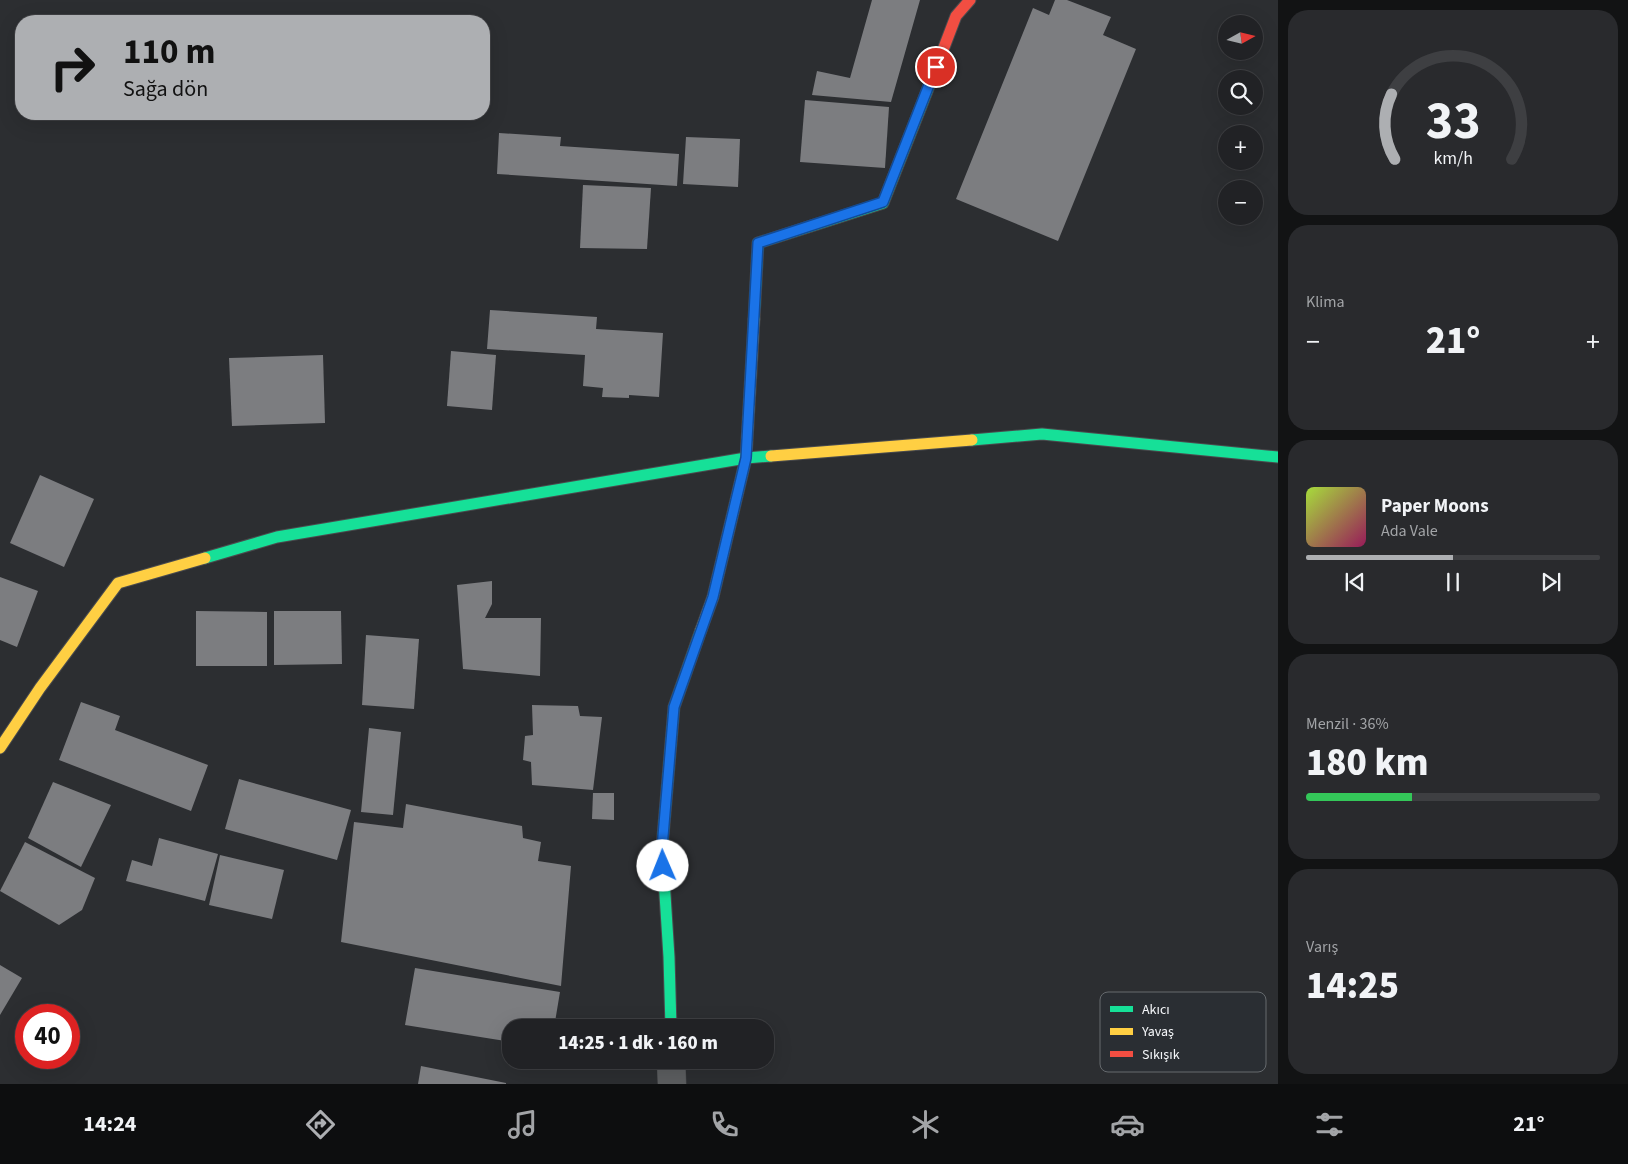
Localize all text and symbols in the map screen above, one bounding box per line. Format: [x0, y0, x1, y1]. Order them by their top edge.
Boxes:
north arrow [1218, 15, 1262, 60]
map controls [1218, 15, 1263, 225]
text: 110 m [123, 27, 215, 77]
icon: right [40, 35, 105, 100]
pin [915, 46, 957, 88]
icon: arrive [922, 53, 950, 81]
button: search [1218, 70, 1263, 115]
text: Sağa dön [123, 73, 208, 105]
text: 33 [1426, 85, 1480, 159]
button: + [1218, 125, 1263, 170]
text: km/h [1433, 146, 1473, 171]
button: − [1218, 180, 1263, 225]
text: Klima [1306, 291, 1345, 313]
text: 21° [1426, 314, 1480, 368]
text: − [1306, 322, 1320, 362]
text: + [1586, 322, 1600, 362]
text: Paper Moons [1381, 493, 1489, 520]
text: Ada Vale [1381, 520, 1438, 542]
icon: previous [1341, 568, 1369, 596]
icon: pause [1439, 568, 1467, 596]
icon: next [1537, 568, 1565, 596]
text: Menzil · 36% [1306, 713, 1389, 735]
text: 180 km [1306, 736, 1428, 790]
position arrow [636, 839, 688, 891]
text: Varış [1306, 936, 1338, 958]
text: 14:25 [1306, 959, 1399, 1013]
legend [1100, 992, 1266, 1072]
text: Akıcı [1142, 1000, 1170, 1020]
speed limit sign: 40 [15, 1004, 80, 1069]
text: Yavaş [1141, 1022, 1174, 1042]
text: 14:25 · 1 dk · 160 m [558, 1030, 718, 1057]
text: Sıkışık [1142, 1045, 1180, 1065]
icon: directions [303, 1107, 338, 1142]
icon: music [505, 1107, 540, 1142]
icon: phone [707, 1107, 742, 1142]
icon: climate [908, 1107, 943, 1142]
icon: car [1110, 1107, 1145, 1142]
icon: filters [1312, 1107, 1347, 1142]
text: 14:24 [83, 1108, 136, 1140]
text: 21° [1513, 1108, 1545, 1140]

